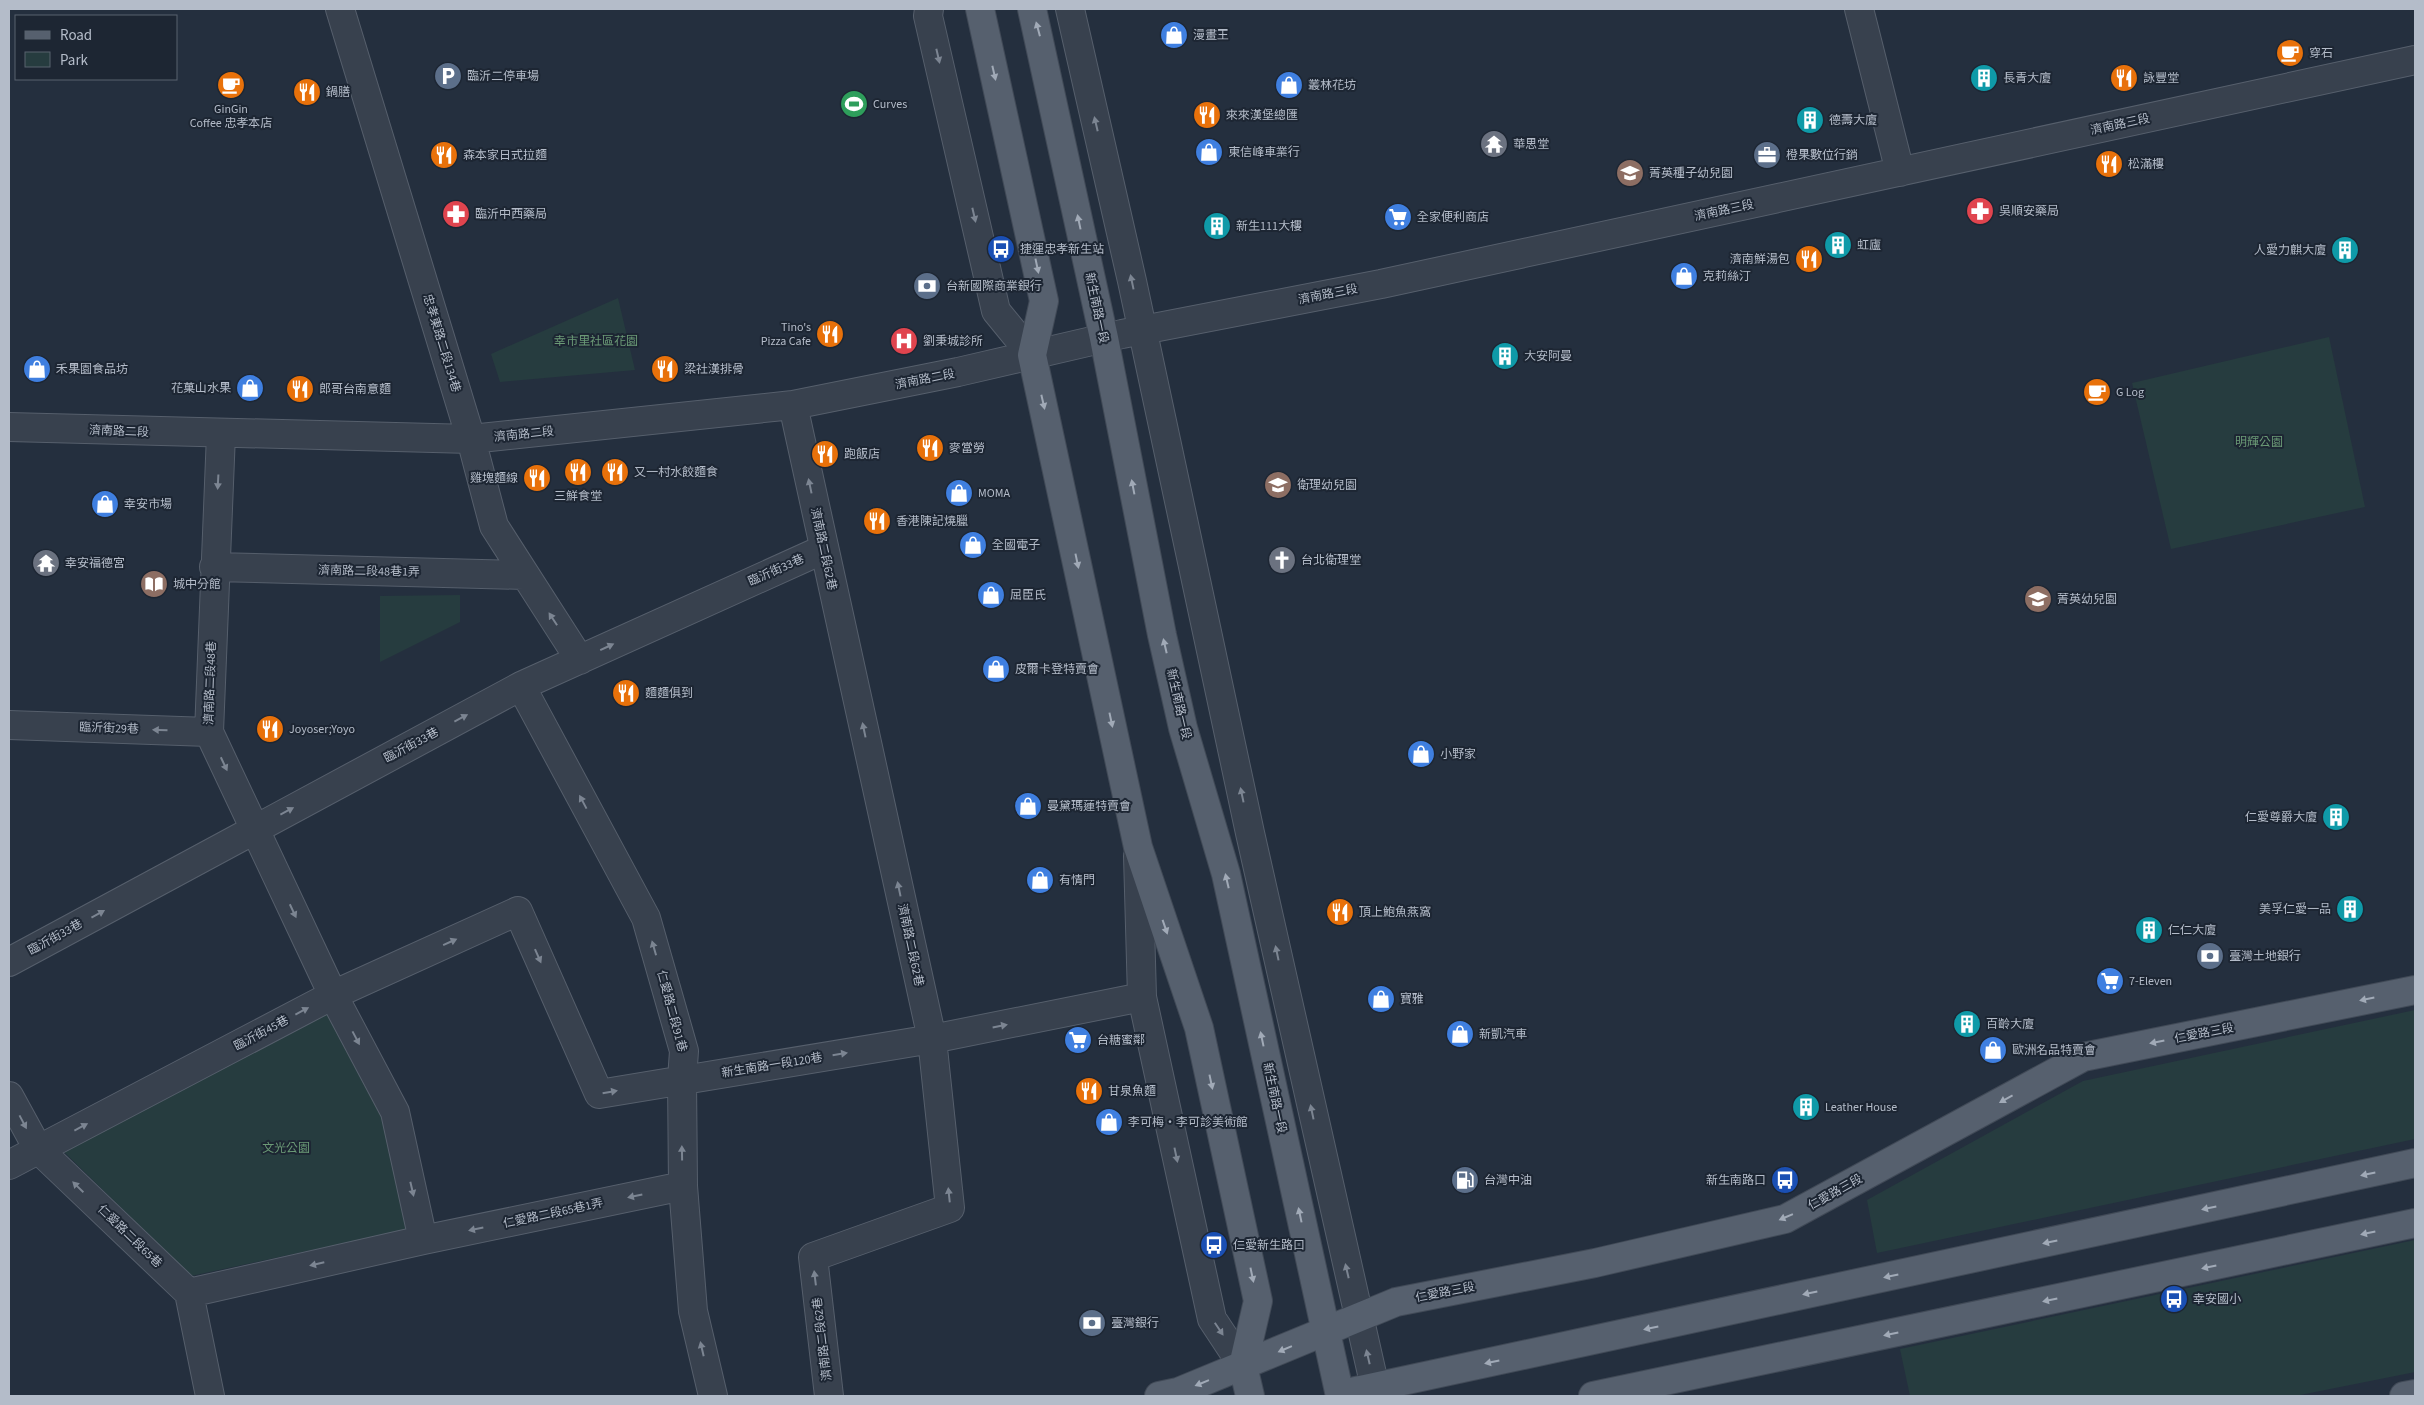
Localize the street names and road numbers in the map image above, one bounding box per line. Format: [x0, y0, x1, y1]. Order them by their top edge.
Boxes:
street label: 濟南路三段 [2089, 110, 2151, 139]
street label: 濟南路三段 [1693, 196, 1755, 225]
street label: 新生南路一段 [1081, 271, 1112, 345]
street label: 濟南路三段 [1297, 280, 1359, 309]
street label: 忠孝東路二段134巷 [418, 292, 465, 394]
street label: 濟南路二段 [894, 365, 956, 394]
street label: 濟南路二段 [89, 422, 149, 441]
street label: 濟南路二段 [493, 423, 555, 446]
street label: 濟南路二段62巷 [806, 506, 841, 592]
street label: 臨沂街33巷 [745, 551, 807, 590]
street label: 濟南路二段48巷1弄 [318, 562, 420, 581]
street label: 濟南路二段48巷 [201, 641, 220, 725]
street label: 新生南路一段 [1162, 667, 1195, 741]
street label: 臨沂街29巷 [79, 719, 139, 738]
street label: 臨沂街33巷 [381, 724, 442, 767]
street label: 濟南路二段62巷 [893, 902, 928, 988]
street label: 臨沂街33巷 [25, 915, 86, 959]
street label: 仁愛路二段91巷 [652, 968, 691, 1054]
street label: 臨沂街45巷 [231, 1012, 292, 1055]
street label: 仁愛路三段 [2173, 1019, 2235, 1048]
street label: 新生南路一段120巷 [720, 1049, 824, 1082]
street label: 新生南路一段 [1259, 1061, 1290, 1135]
street label: 仁愛路三段 [1805, 1170, 1866, 1214]
street label: 仁愛路二段65巷1弄 [501, 1195, 605, 1232]
street label: 仁愛路二段65巷 [94, 1201, 166, 1272]
street label: 仁愛路三段 [1414, 1278, 1476, 1307]
street label: 濟南路二段62巷 [809, 1296, 836, 1382]

